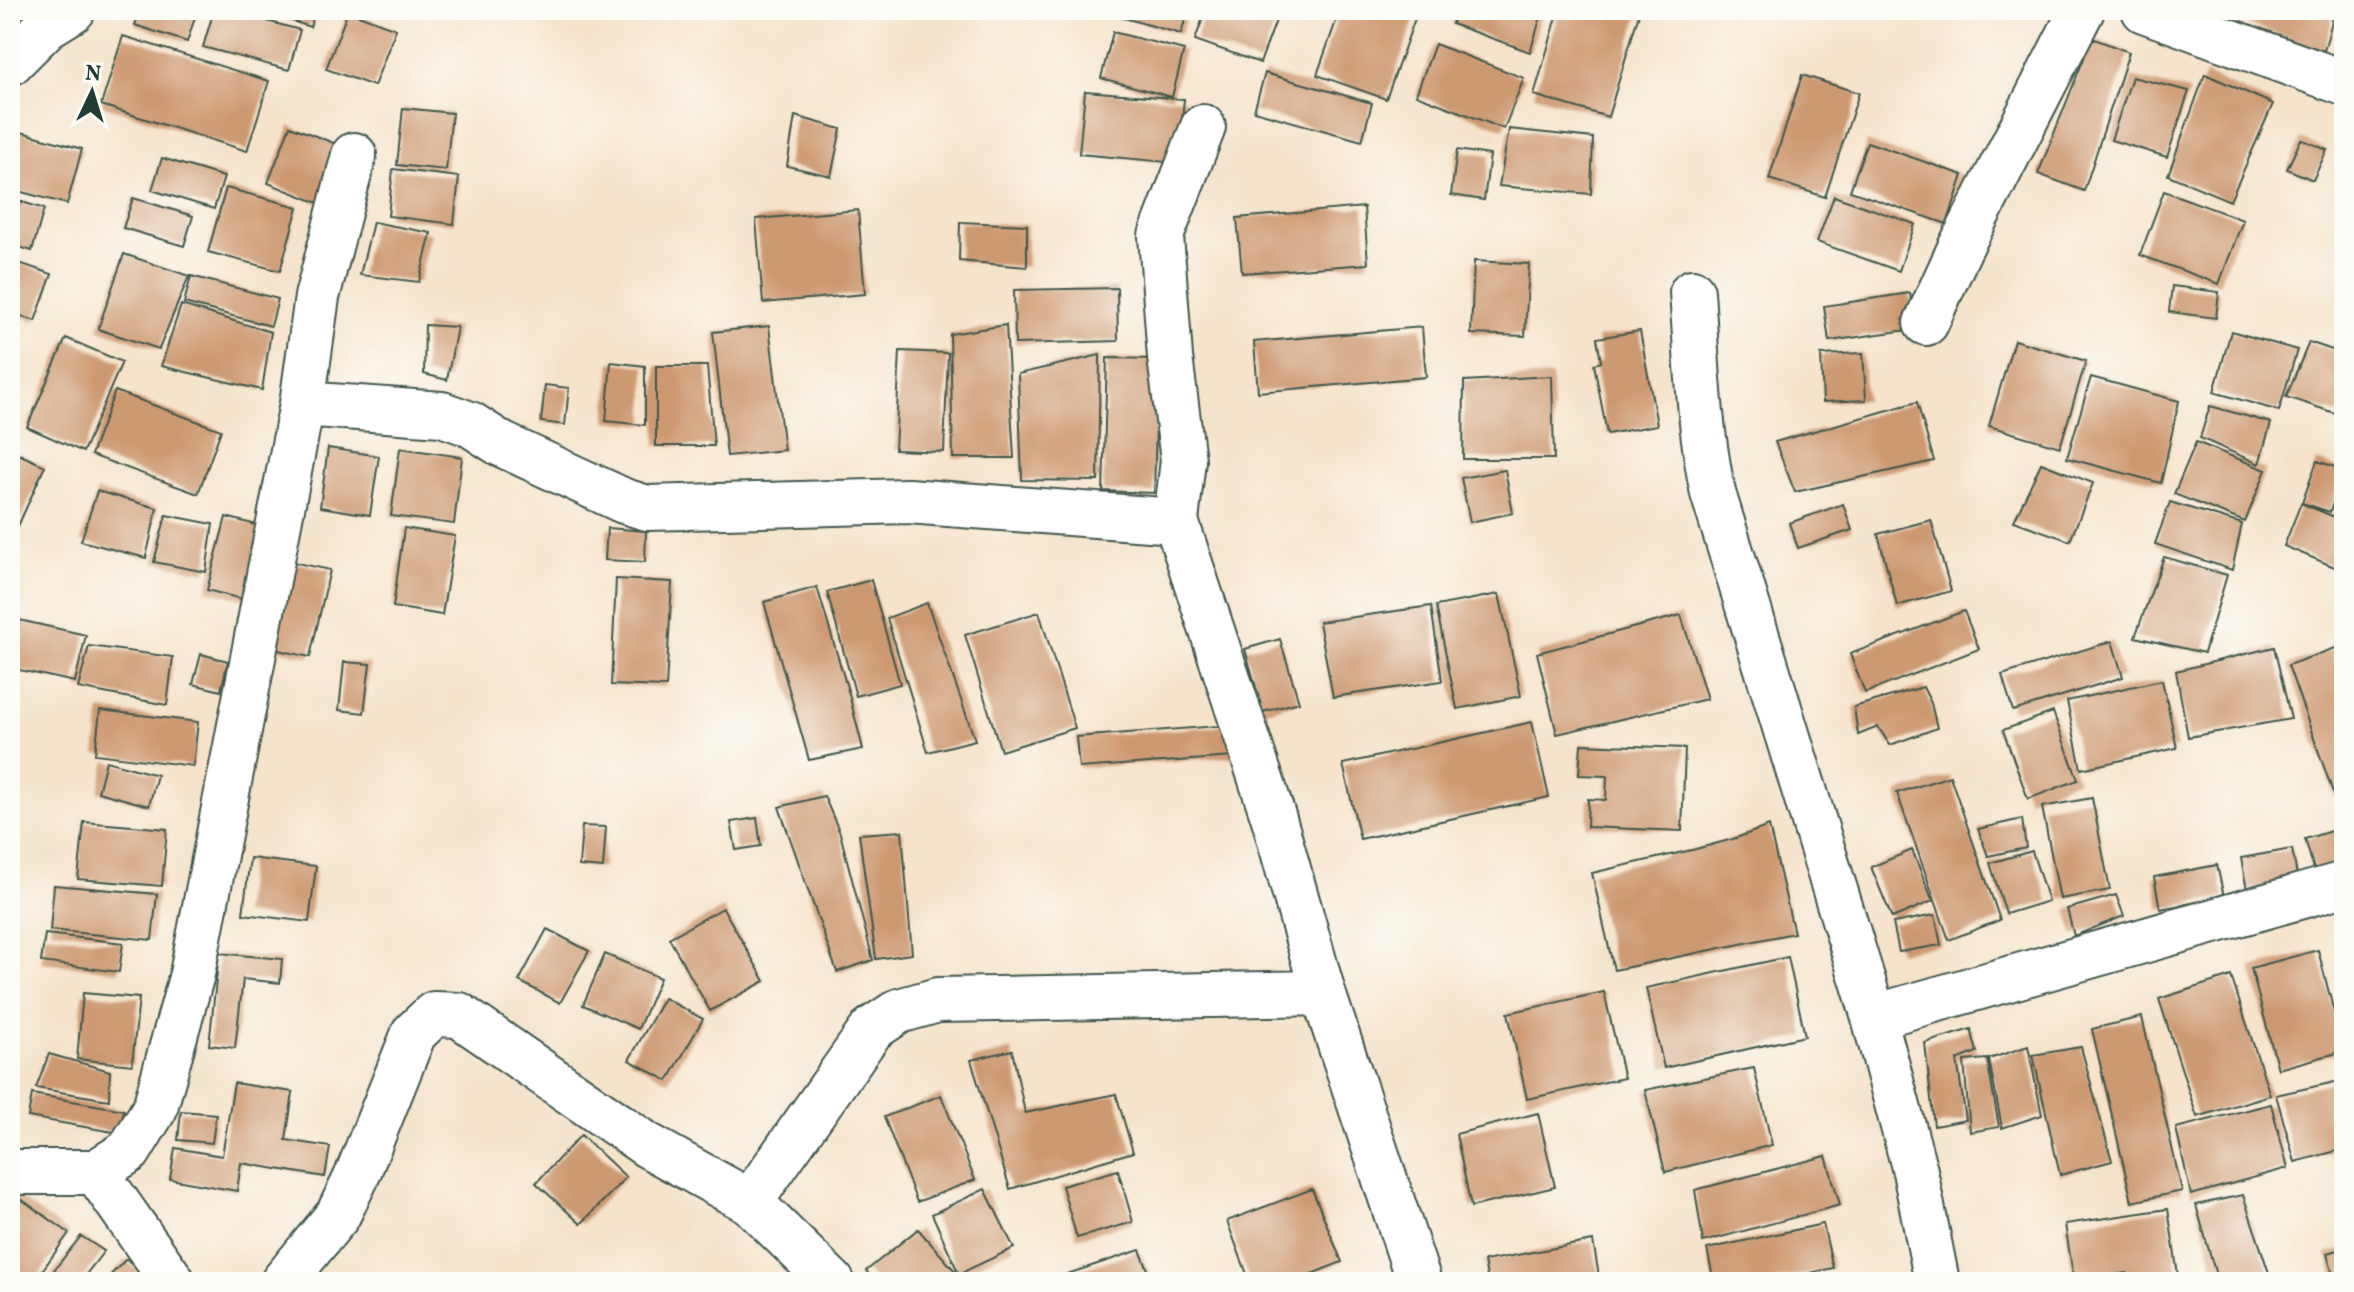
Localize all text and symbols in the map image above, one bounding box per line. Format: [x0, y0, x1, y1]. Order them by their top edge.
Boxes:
north arrow [52, 52, 132, 132]
text: N [84, 59, 102, 91]

